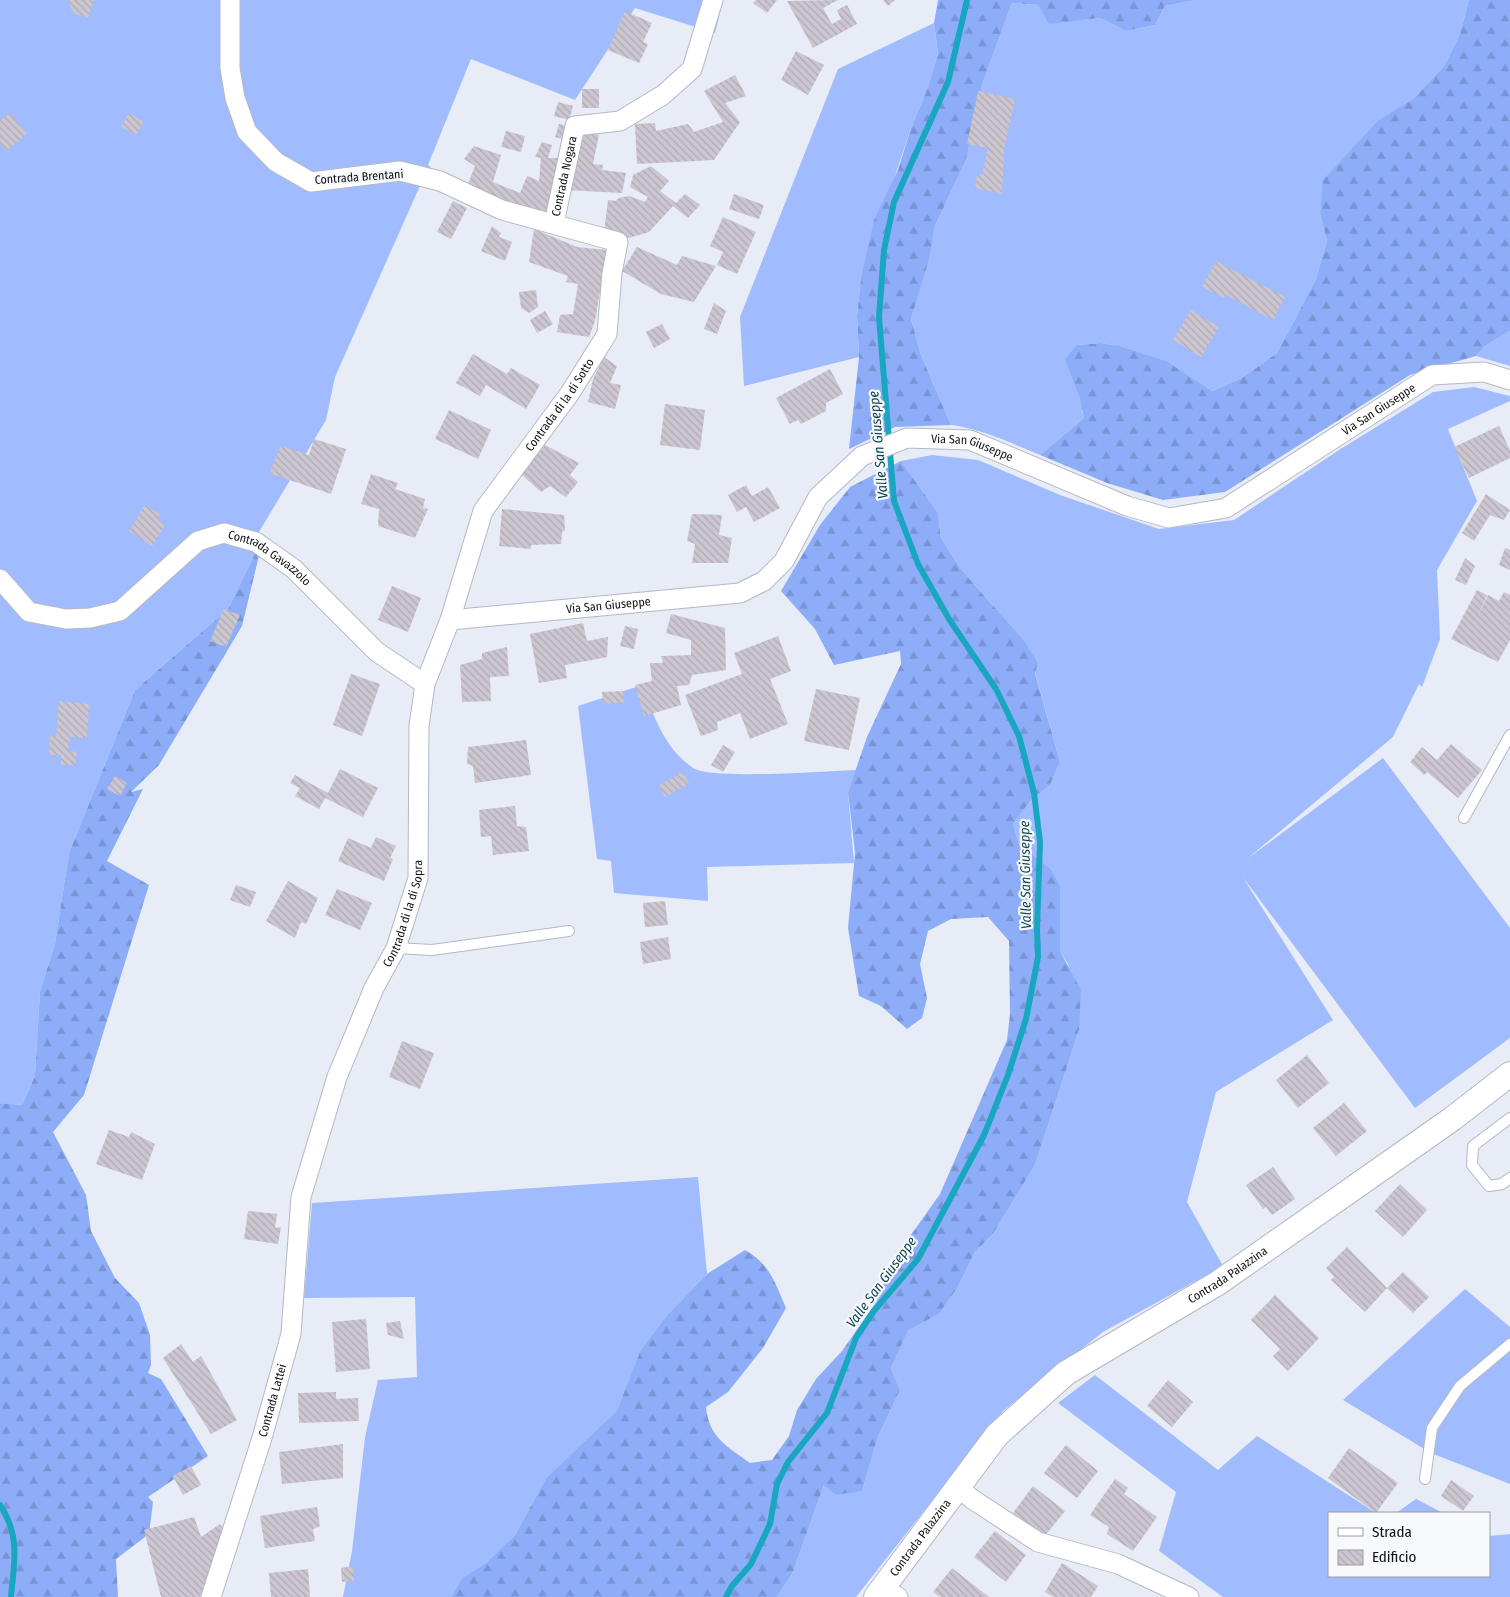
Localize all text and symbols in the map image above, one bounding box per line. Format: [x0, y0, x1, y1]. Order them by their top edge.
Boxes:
street label: Contrada Nogara [549, 134, 580, 218]
street label: Contrada Brentani [314, 167, 404, 187]
street label: Contrada di la di Sotto [522, 356, 597, 454]
street label: Via San Giuseppe [1339, 381, 1418, 438]
water label: Valle San Giuseppe [865, 390, 892, 500]
street label: Via San Giuseppe [931, 432, 1015, 464]
street label: Contrada Gavazzolo [226, 527, 314, 589]
street label: Via San Giuseppe [565, 594, 651, 616]
water label: Valle San Giuseppe [1016, 820, 1035, 929]
street label: Contrada di la di Sopra [380, 860, 425, 969]
water label: Valle San Giuseppe [843, 1233, 920, 1331]
street label: Contrada Palazzina [1185, 1244, 1270, 1306]
street label: Contrada Lattei [256, 1362, 289, 1438]
street label: Contrada Palazzina [887, 1496, 954, 1579]
legend [1328, 1512, 1490, 1577]
text: Strada [1372, 1523, 1412, 1541]
text: Edificio [1372, 1548, 1417, 1566]

